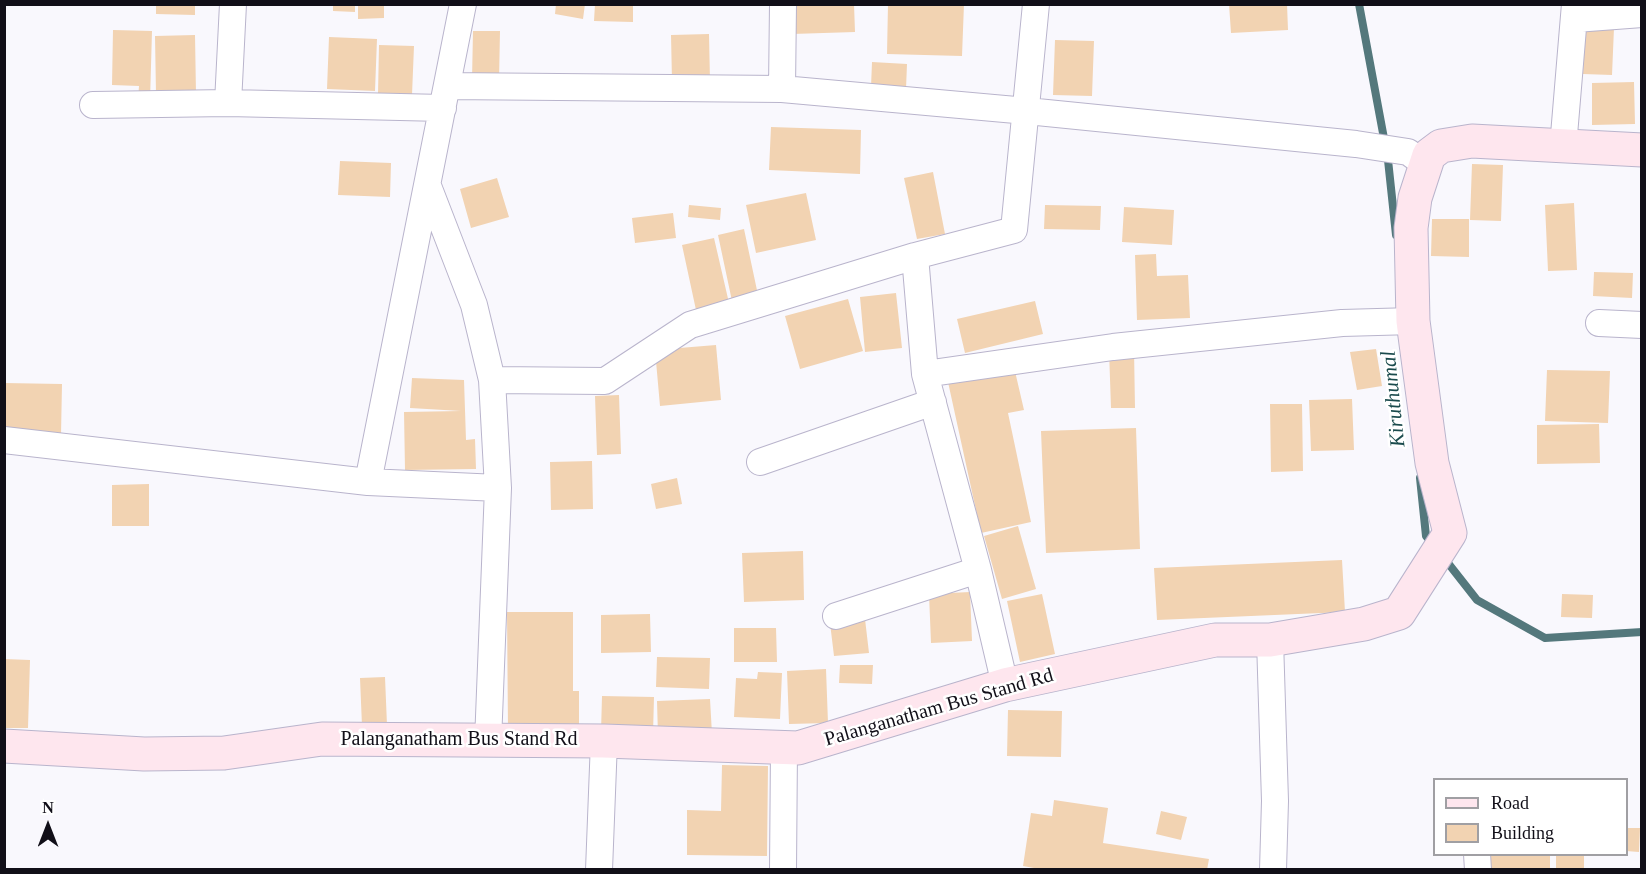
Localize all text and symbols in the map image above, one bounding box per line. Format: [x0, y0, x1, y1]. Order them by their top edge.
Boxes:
water label: Kiruthumal [1376, 350, 1412, 448]
street label: Palanganatham Bus Stand Rd [822, 664, 1056, 752]
street label: Palanganatham Bus Stand Rd [340, 728, 578, 752]
legend [1433, 778, 1628, 856]
text: Road [1491, 793, 1529, 813]
north arrow [18, 796, 78, 856]
text: N [42, 799, 54, 816]
text: Building [1491, 823, 1554, 843]

